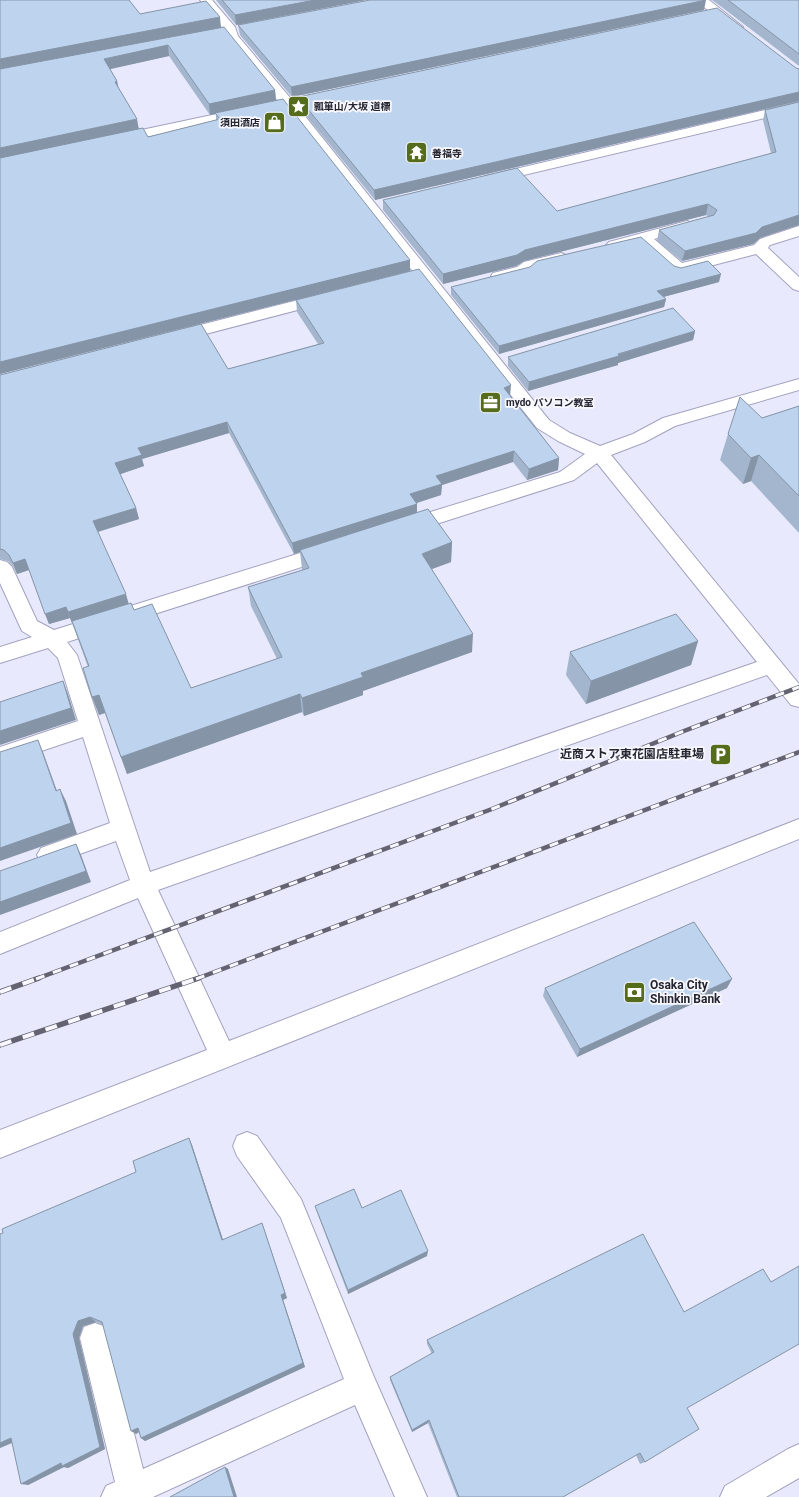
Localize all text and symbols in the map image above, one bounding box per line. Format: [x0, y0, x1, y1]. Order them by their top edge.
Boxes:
place icon: 瓢箪山/大坂 道標 [286, 93, 312, 119]
place label: 瓢箪山/大坂 道標 [314, 101, 390, 112]
shop icon: 須田酒店 [262, 109, 288, 135]
place label: 須田酒店 [220, 117, 260, 128]
temple icon: 善福寺 [403, 140, 429, 166]
place label: 善福寺 [432, 148, 462, 159]
office icon: mydo パソコン教室 [477, 389, 503, 415]
place label: mydo パソコン教室 [506, 397, 593, 408]
parking icon: 近商ストア東花園店駐車場 [707, 741, 733, 767]
place label: 近商ストア東花園店駐車場 [560, 747, 704, 761]
place label: Osaka City Shinkin Bank [650, 978, 721, 1006]
bank icon: Osaka City Shinkin Bank [622, 979, 648, 1005]

